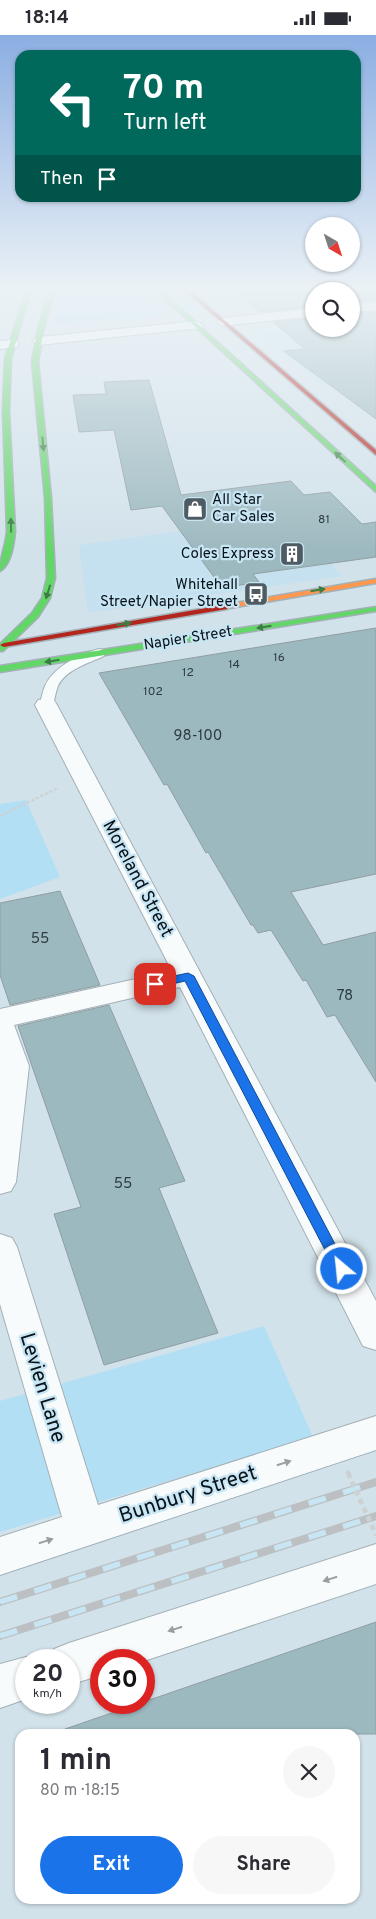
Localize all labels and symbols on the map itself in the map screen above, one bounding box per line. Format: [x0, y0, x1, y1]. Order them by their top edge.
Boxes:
north arrow [305, 217, 360, 273]
one-way arrow [39, 437, 47, 453]
one-way arrow [335, 451, 347, 463]
place label: All Star Car Sales [212, 491, 275, 527]
shop icon: All Star Car Sales [182, 496, 208, 522]
house number: 81 [318, 512, 330, 528]
one-way arrow [7, 516, 15, 532]
building icon: Coles Express [279, 541, 305, 567]
place label: Coles Express [181, 545, 274, 564]
place label: Whitehall Street/Napier Street [100, 576, 238, 612]
bus stop icon: Whitehall Street/Napier Street [243, 581, 269, 607]
one-way arrow [43, 584, 51, 599]
one-way arrow [311, 586, 327, 594]
one-way arrow [116, 620, 131, 628]
street label: Napier Street [142, 623, 234, 655]
one-way arrow [256, 623, 272, 631]
house number: 16 [273, 650, 285, 666]
one-way arrow [43, 657, 59, 665]
house number: 14 [228, 657, 240, 673]
house number: 12 [182, 665, 194, 681]
house number: 102 [143, 684, 163, 700]
house number: 98-100 [174, 727, 222, 746]
street label: Moreland Street [96, 816, 178, 942]
house number: 55 [31, 930, 49, 949]
pin [134, 963, 176, 1005]
house number: 78 [337, 987, 353, 1006]
house number: 55 [114, 1175, 132, 1194]
position arrow [315, 1242, 367, 1294]
street label: Levien Lane [13, 1330, 71, 1446]
one-way arrow [277, 1459, 292, 1467]
street label: Bunbury Street [116, 1460, 260, 1530]
one-way arrow [39, 1537, 54, 1544]
one-way arrow [322, 1575, 337, 1583]
one-way arrow [167, 1625, 182, 1633]
speed limit sign: 30 [90, 1649, 155, 1714]

